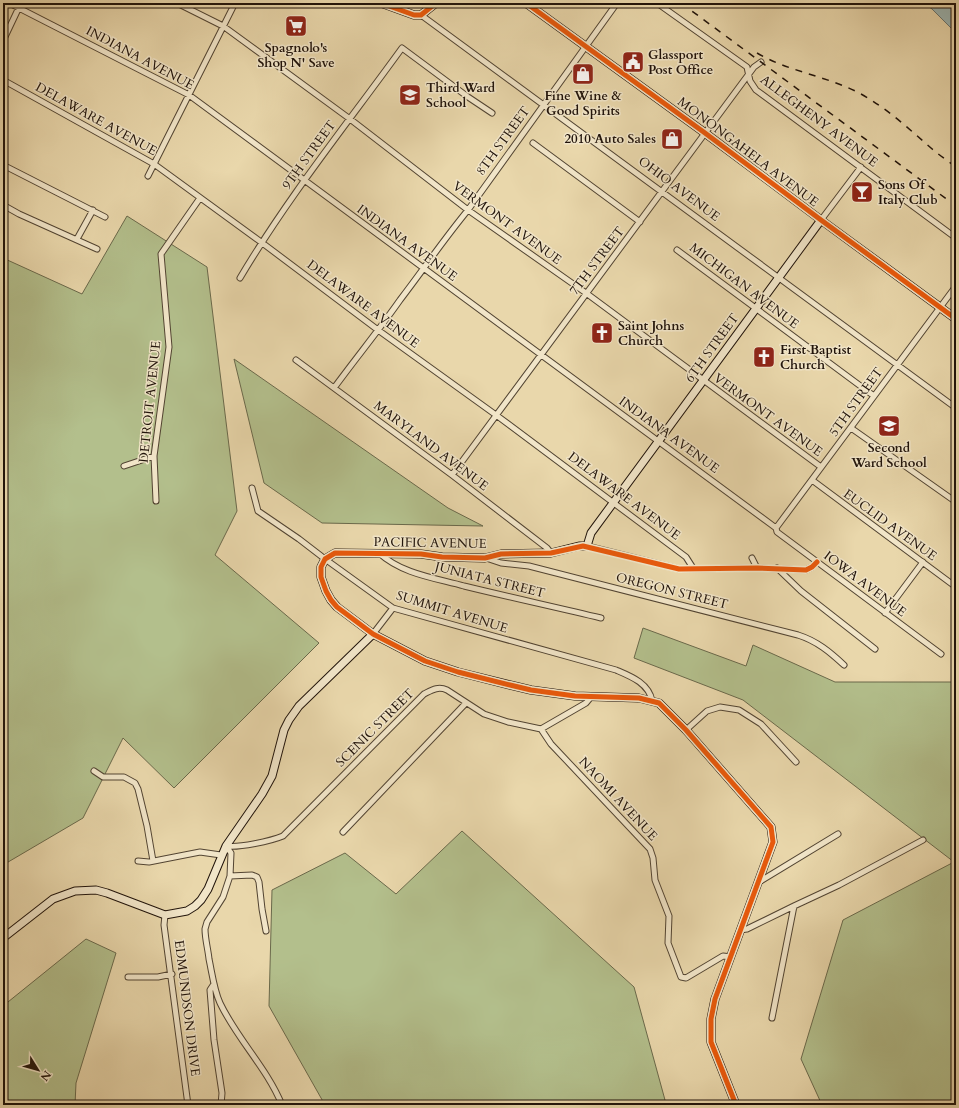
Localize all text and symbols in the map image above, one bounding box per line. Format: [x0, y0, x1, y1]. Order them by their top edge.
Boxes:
supermarket icon: Spagnolo's Shop N' Save [283, 13, 309, 39]
street label: INDIANA AVENUE [83, 22, 197, 94]
place label: Spagnolo's Shop N' Save [257, 39, 335, 72]
place label: Glassport Post Office [648, 46, 713, 79]
public building icon: Glassport Post Office [620, 49, 646, 75]
shop icon: Fine Wine & Good Spirits [570, 61, 596, 87]
street label: ALLEGHENY AVENUE [756, 71, 882, 171]
street label: DELAWARE AVENUE [32, 78, 160, 160]
place label: Third Ward School [426, 79, 496, 112]
school or university icon: Third Ward School [397, 82, 423, 108]
place label: Fine Wine & Good Spirits [544, 87, 622, 120]
street label: MONONGAHELA AVENUE [674, 93, 822, 211]
street label: 8TH STREET [472, 102, 534, 179]
street label: 9TH STREET [278, 116, 340, 193]
shop icon: 2010 Auto Sales [659, 126, 685, 152]
place label: 2010 Auto Sales [564, 130, 656, 148]
street label: OHIO AVENUE [635, 152, 723, 226]
place label: Sons Of Italy Club [878, 176, 938, 209]
street label: VERMONT AVENUE [449, 177, 565, 269]
bar icon: Sons Of Italy Club [849, 179, 875, 205]
street label: INDIANA AVENUE [353, 200, 461, 286]
street label: 7TH STREET [565, 223, 629, 299]
street label: MICHIGAN AVENUE [686, 239, 802, 333]
street label: DELAWARE AVENUE [303, 256, 423, 352]
street label: 6TH STREET [681, 309, 743, 386]
place label: Saint Johns Church [618, 317, 685, 350]
church icon: Saint Johns Church [589, 320, 615, 346]
street label: DETROIT AVENUE [135, 340, 165, 464]
place label: First Baptist Church [780, 341, 851, 374]
church icon: First Baptist Church [751, 344, 777, 370]
street label: 5TH STREET [825, 363, 887, 440]
street label: VERMONT AVENUE [710, 369, 826, 461]
street label: INDIANA AVENUE [615, 392, 723, 478]
street label: MARYLAND AVENUE [370, 397, 492, 495]
school or university icon: Second Ward School [876, 413, 902, 439]
place label: Second Ward School [850, 439, 927, 472]
street label: DELAWARE AVENUE [564, 448, 684, 544]
street label: EUCLID AVENUE [840, 485, 940, 565]
street label: PACIFIC AVENUE [373, 533, 487, 553]
street label: IOWA AVENUE [820, 547, 910, 621]
street label: JUNIATA STREET [431, 557, 547, 602]
street label: OREGON STREET [614, 568, 730, 614]
street label: SUMMIT AVENUE [394, 586, 510, 638]
street label: SCENIC STREET [332, 685, 418, 771]
street label: NAOMI AVENUE [574, 753, 662, 845]
street label: EDMUNDSON DRIVE [170, 939, 204, 1077]
north arrow [18, 1050, 58, 1090]
text: N [36, 1067, 54, 1084]

